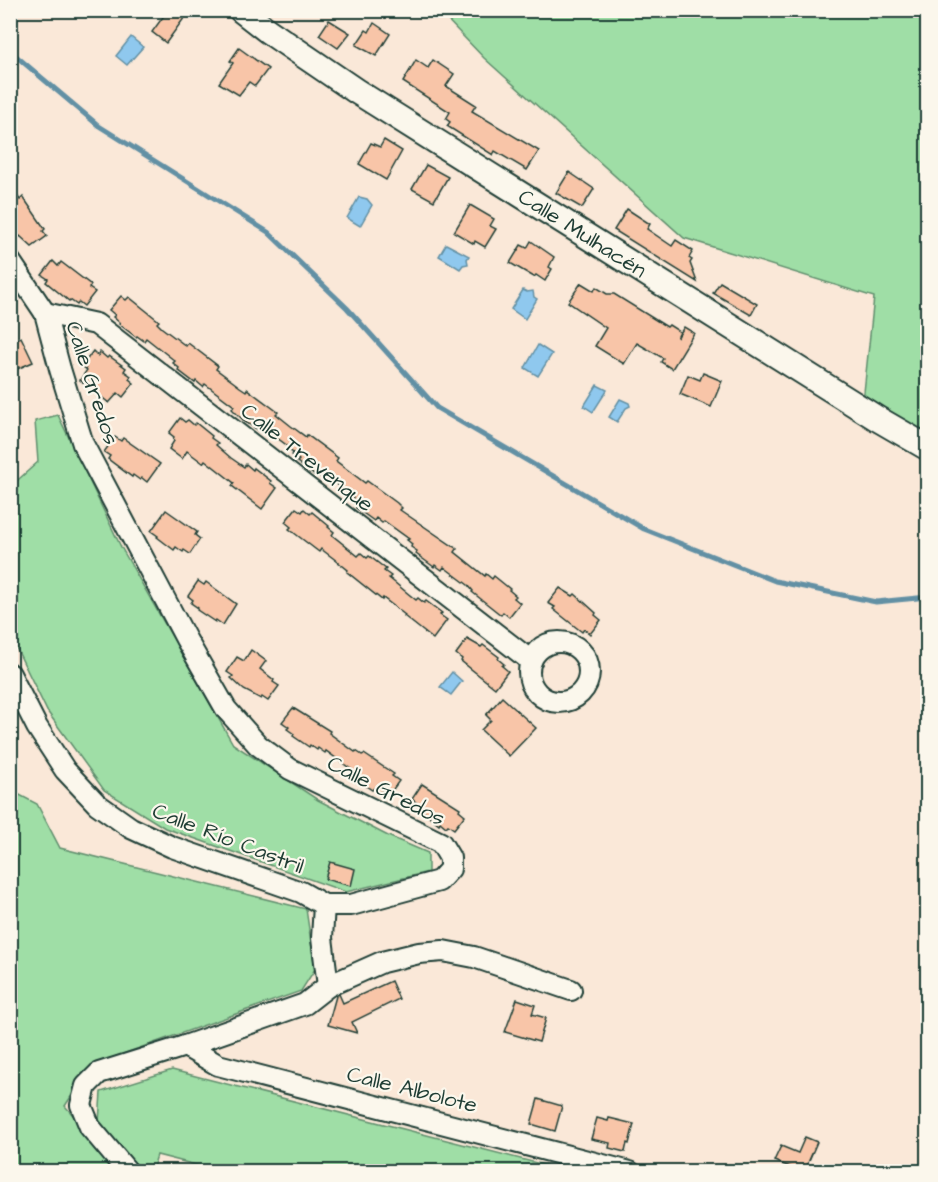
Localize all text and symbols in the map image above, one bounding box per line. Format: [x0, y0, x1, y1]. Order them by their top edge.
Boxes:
street label: Calle Mulhacén [512, 181, 652, 285]
street label: Calle Gredos [57, 317, 127, 449]
street label: Calle Trevenque [234, 396, 380, 520]
street label: Calle Gredos [322, 748, 450, 834]
street label: Calle Río Castril [148, 796, 308, 882]
street label: Calle Albolote [344, 1059, 481, 1121]

